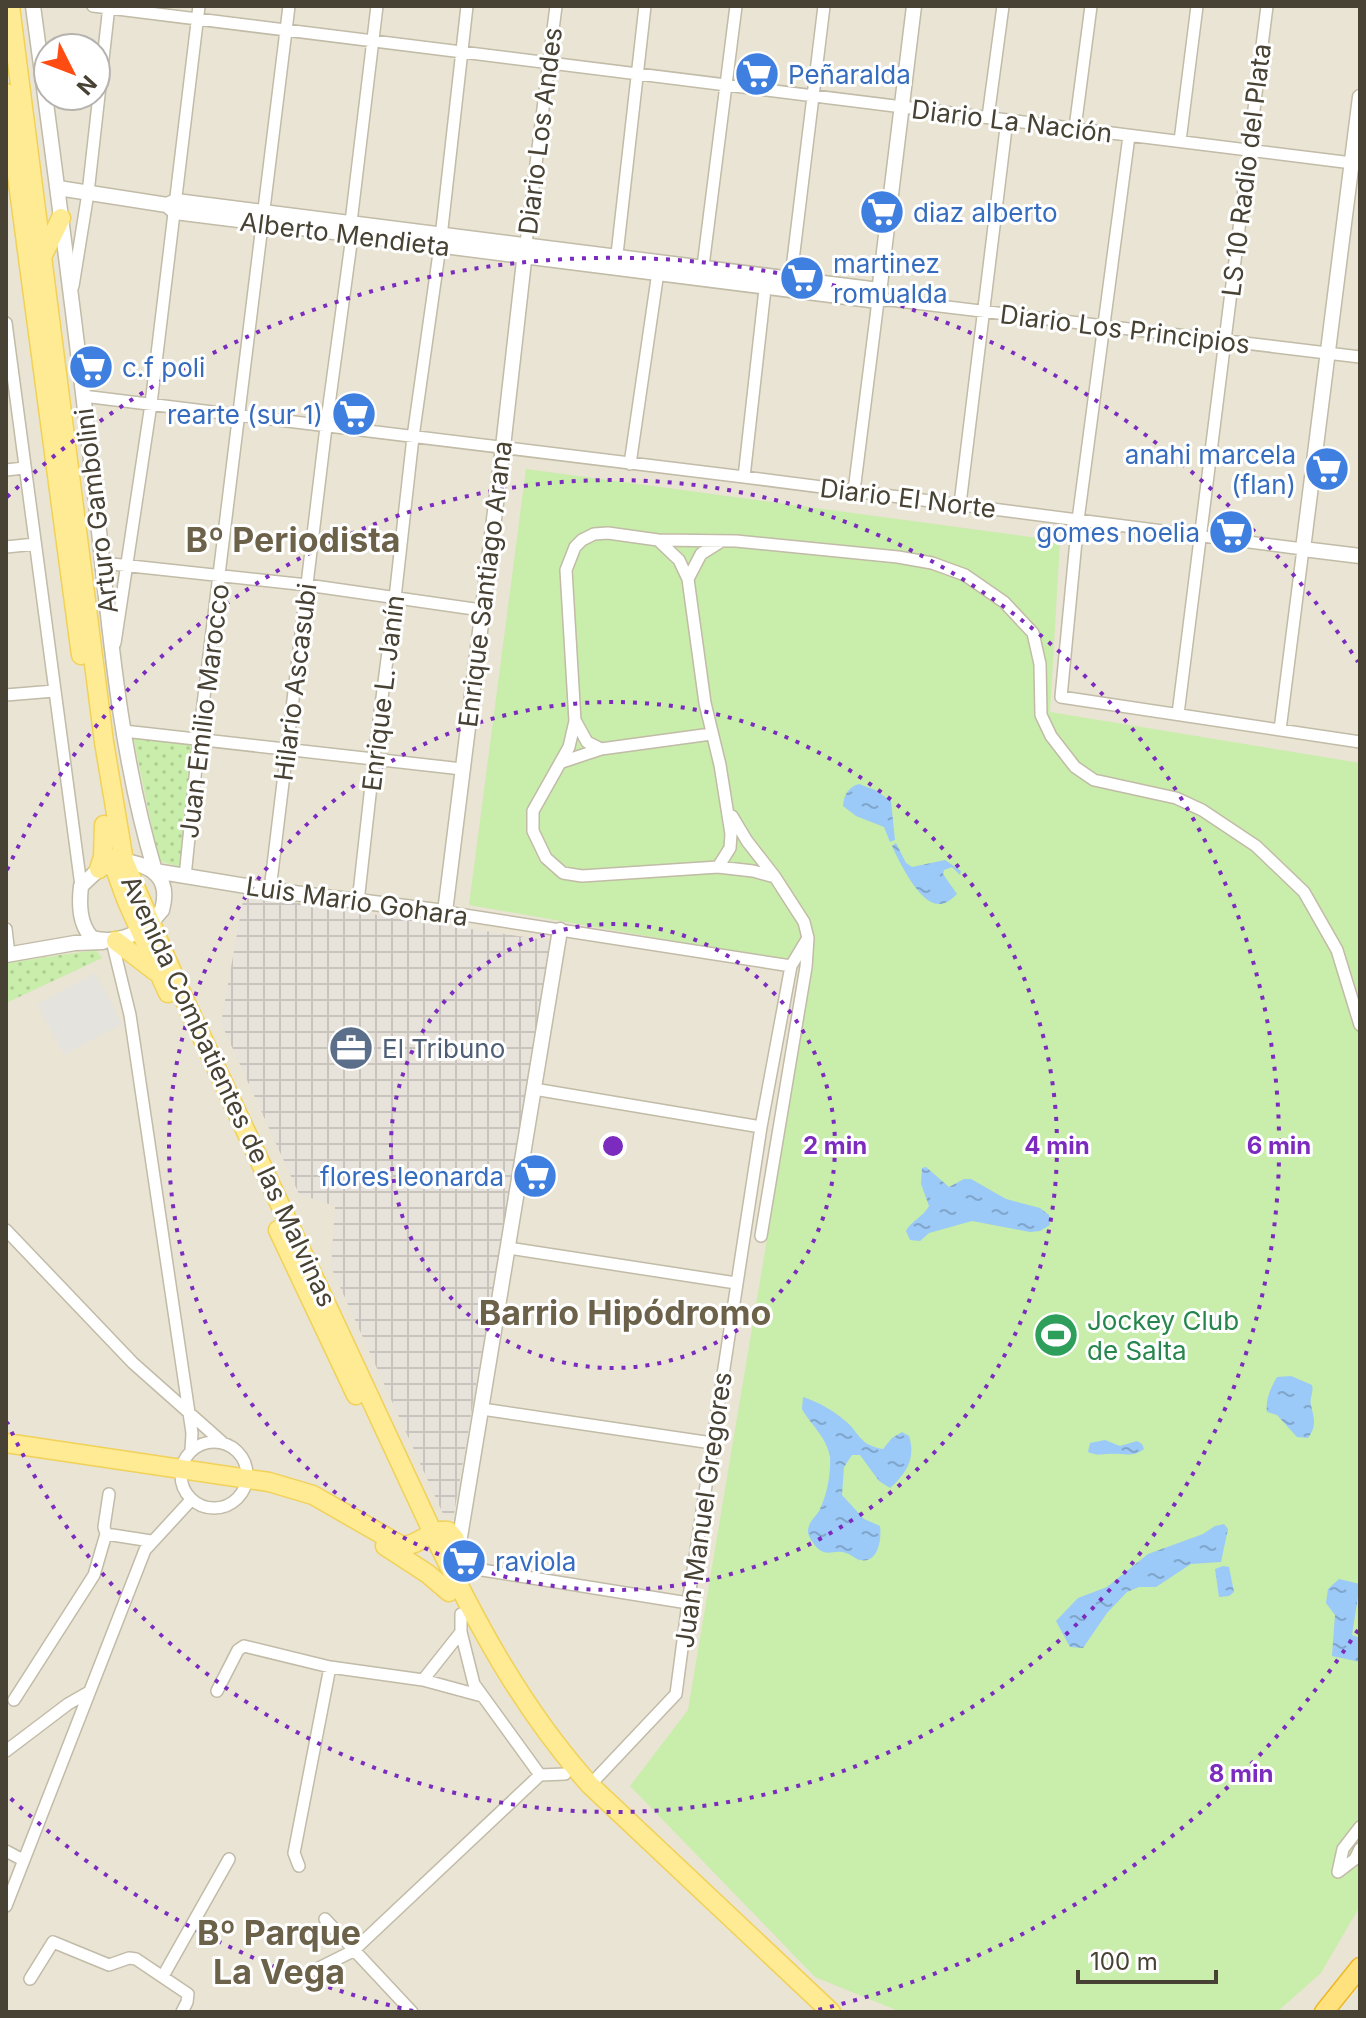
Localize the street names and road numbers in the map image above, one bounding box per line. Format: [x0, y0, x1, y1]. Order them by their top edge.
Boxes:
street label: Diario Los Andes [512, 26, 568, 236]
street label: LS 10 Radio del Plata [1215, 42, 1277, 298]
street label: Diario La Nación [910, 93, 1114, 149]
street label: Alberto Mendieta [238, 206, 452, 262]
street label: Diario Los Principios [998, 298, 1252, 360]
street label: Arturo Gambolini [68, 406, 124, 616]
street label: Enrique Santiago Arana [452, 439, 518, 729]
street label: Diario El Norte [818, 472, 998, 524]
street label: Juan Emilio Marocco [173, 582, 235, 840]
street label: Hilario Ascasubi [268, 582, 322, 782]
street label: Enrique L. Janín [356, 593, 410, 793]
street label: Avenida Combatientes de las Malvinas [115, 870, 343, 1312]
street label: Luis Mario Gohara [244, 870, 470, 932]
street label: Juan Manuel Gregores [668, 1370, 738, 1650]

